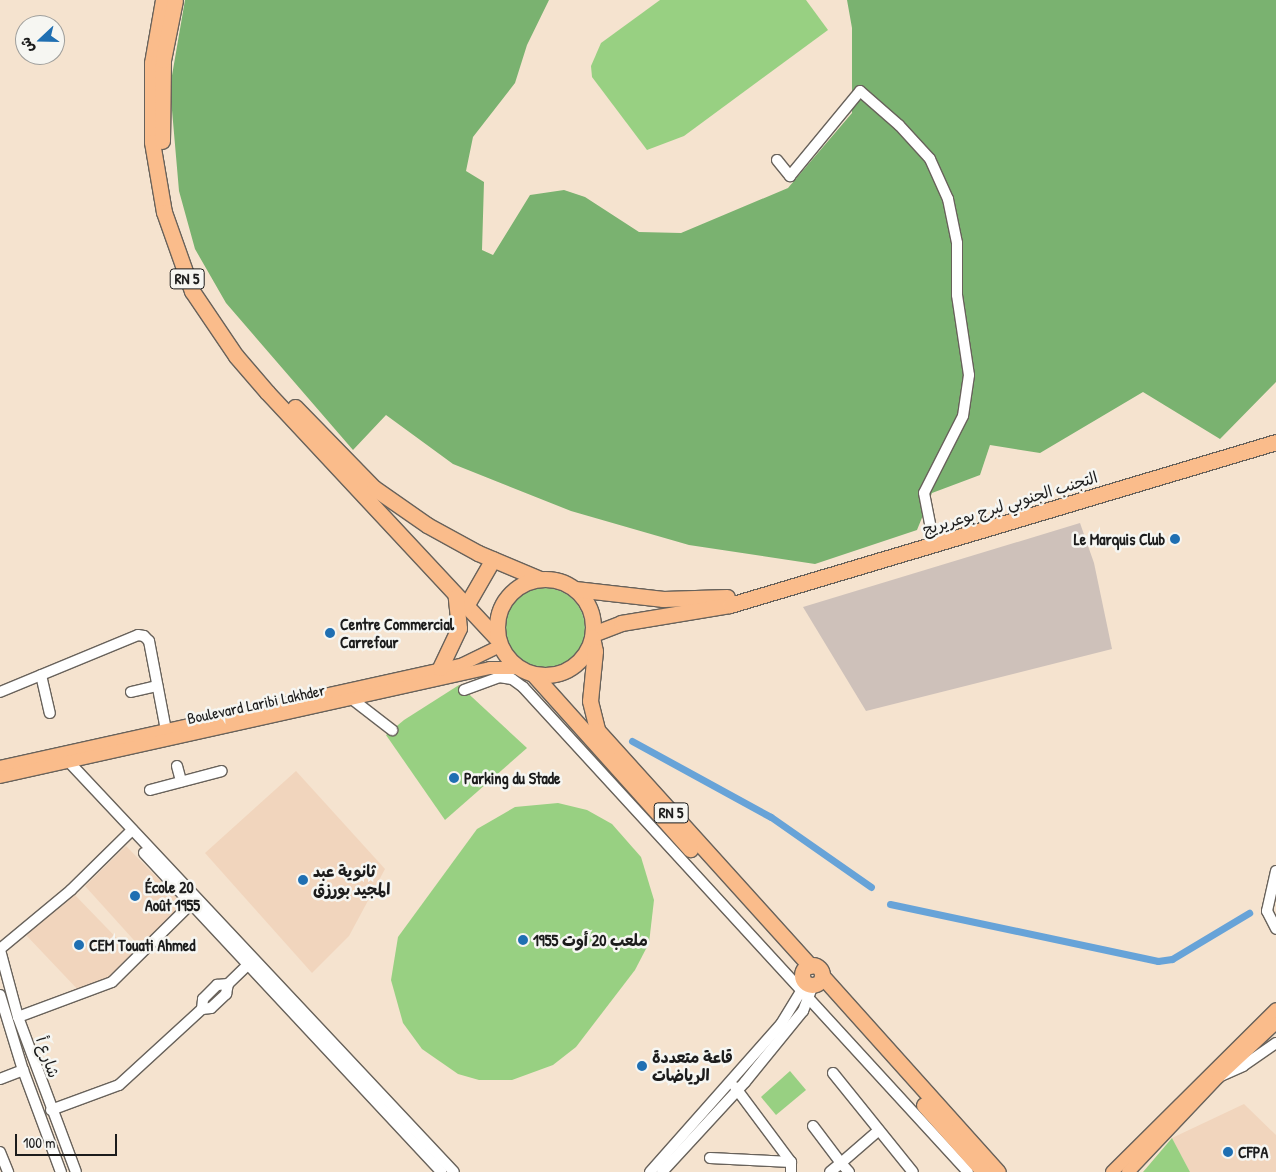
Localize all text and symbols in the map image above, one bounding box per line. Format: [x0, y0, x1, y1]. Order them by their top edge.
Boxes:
north arrow [15, 15, 65, 65]
text: ش [15, 35, 38, 56]
road number: RN 5 [170, 266, 204, 292]
street label: التجنب الجنوبي لبرج بوعريريج [920, 467, 1100, 539]
place label: Le Marquis Club [1074, 529, 1165, 549]
marker: Le Marquis Club [1169, 533, 1181, 545]
place label: Centre Commercial Carrefour [340, 614, 454, 652]
marker: Centre Commercial Carrefour [324, 627, 336, 639]
street label: Boulevard Laribi Lakhder [185, 680, 327, 728]
place label: Parking du Stade [464, 768, 560, 788]
marker: Parking du Stade [448, 772, 460, 784]
road number: RN 5 [654, 800, 688, 826]
place label: ثانوية عبد المجيد بورزق [313, 861, 390, 899]
marker: ثانوية عبد المجيد بورزق [297, 874, 309, 886]
place label: École 20 Août 1955 [145, 877, 200, 915]
marker: École 20 Août 1955 [129, 890, 141, 902]
place label: ملعب 20 أوت 1955 [533, 930, 648, 950]
marker: ملعب 20 أوت 1955 [517, 934, 529, 946]
place label: CEM Touati Ahmed [89, 935, 195, 955]
marker: CEM Touati Ahmed [73, 939, 85, 951]
street label: شارع أ [32, 1034, 64, 1080]
place label: قاعة متعددة الرياضات [652, 1047, 733, 1085]
marker: قاعة متعددة الرياضات [636, 1060, 648, 1072]
scale bar [18, 1124, 120, 1156]
text: 100 m [23, 1132, 56, 1153]
place label: CFPA [1238, 1142, 1268, 1162]
marker: CFPA [1222, 1146, 1234, 1158]

